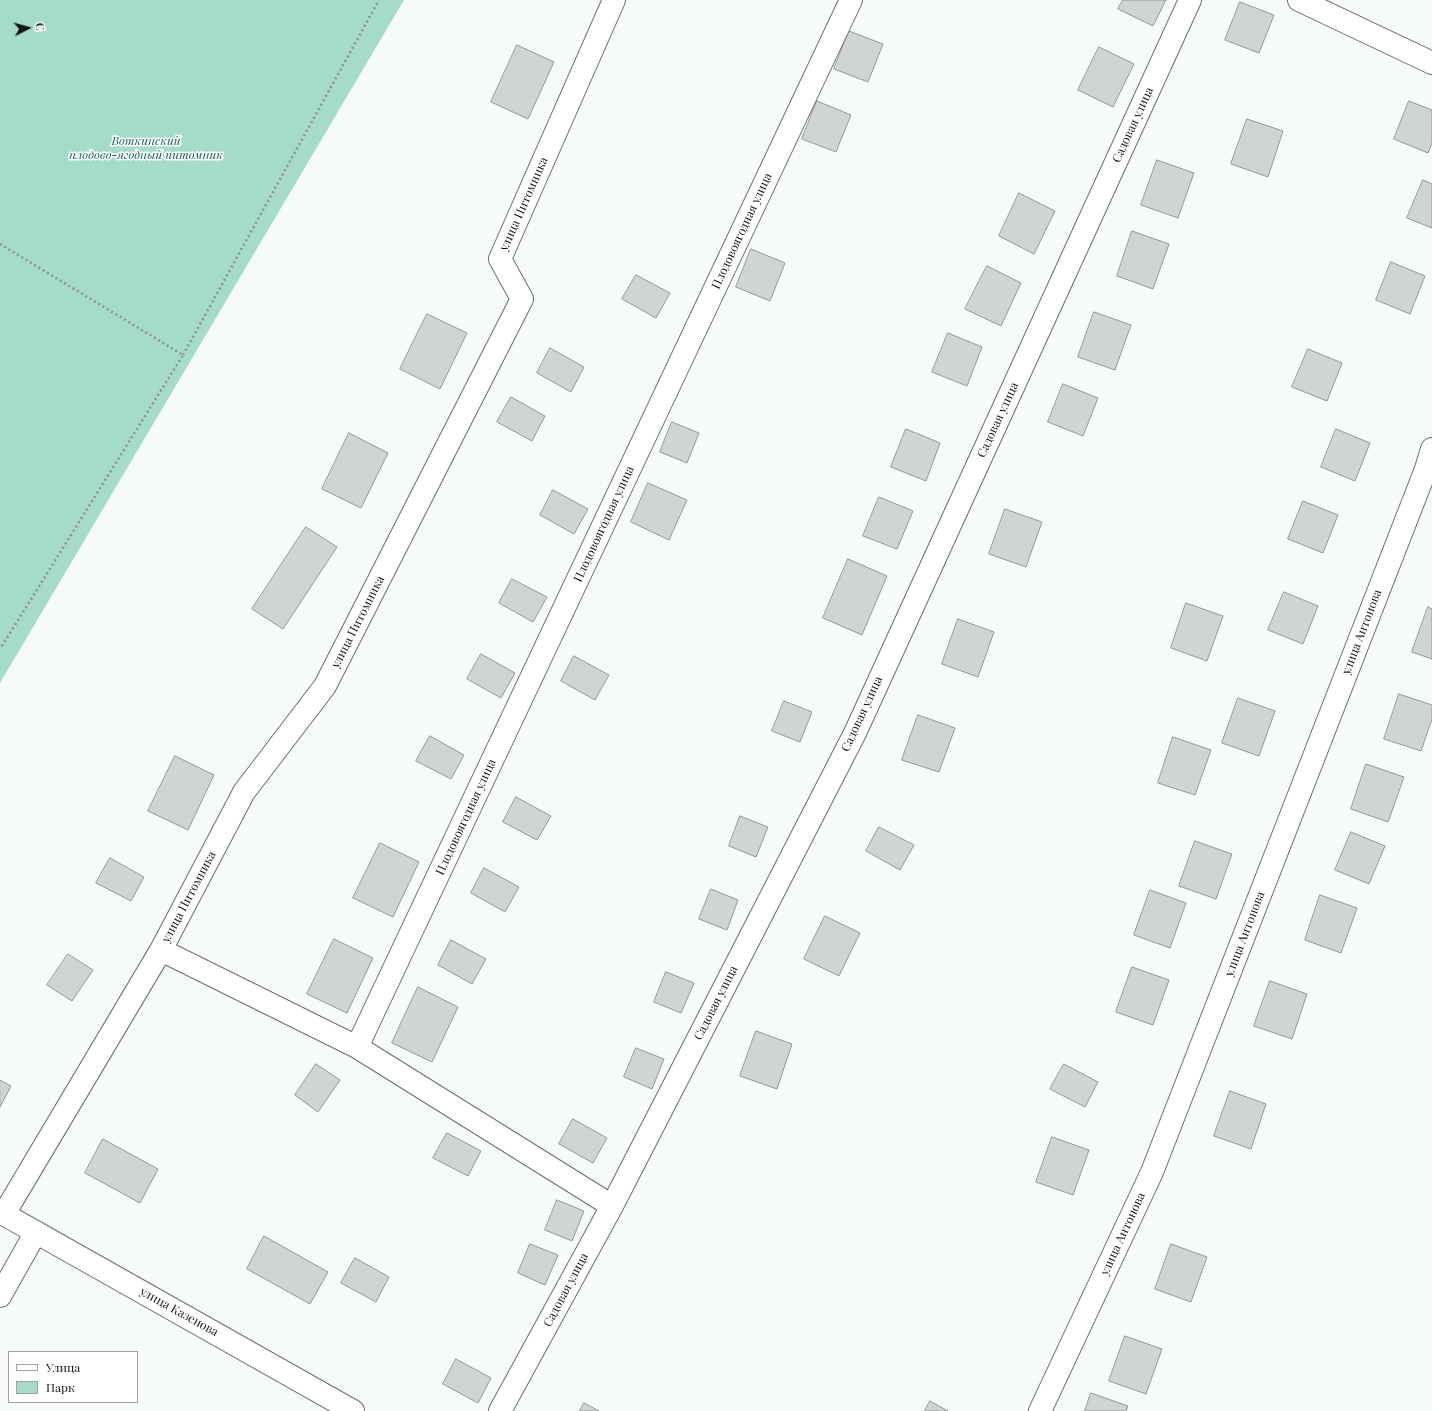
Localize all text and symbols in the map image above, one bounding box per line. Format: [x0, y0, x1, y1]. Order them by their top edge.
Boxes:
north arrow [8, 8, 48, 48]
text: С [33, 22, 48, 31]
street label: Садовая улица [1109, 85, 1157, 165]
park label: Воткинский плодово-ягодный питомник [69, 134, 223, 162]
street label: улица Питомника [497, 155, 551, 253]
street label: Плодовоягодная улица [709, 171, 775, 291]
street label: Садовая улица [974, 380, 1022, 460]
street label: Плодовоягодная улица [571, 464, 637, 584]
street label: улица Питомника [329, 574, 387, 670]
street label: улица Антонова [1339, 587, 1385, 677]
street label: Садовая улица [838, 674, 886, 754]
street label: Плодовоягодная улица [433, 757, 499, 877]
street label: улица Питомника [159, 849, 219, 945]
street label: улица Антонова [1222, 889, 1268, 979]
street label: Садовая улица [691, 963, 741, 1043]
street label: улица Антонова [1097, 1190, 1149, 1278]
street label: Садовая улица [541, 1251, 591, 1329]
street label: улица Казенова [137, 1284, 221, 1340]
legend [8, 1351, 138, 1403]
text: Улица [46, 1359, 80, 1375]
text: Парк [46, 1379, 75, 1395]

